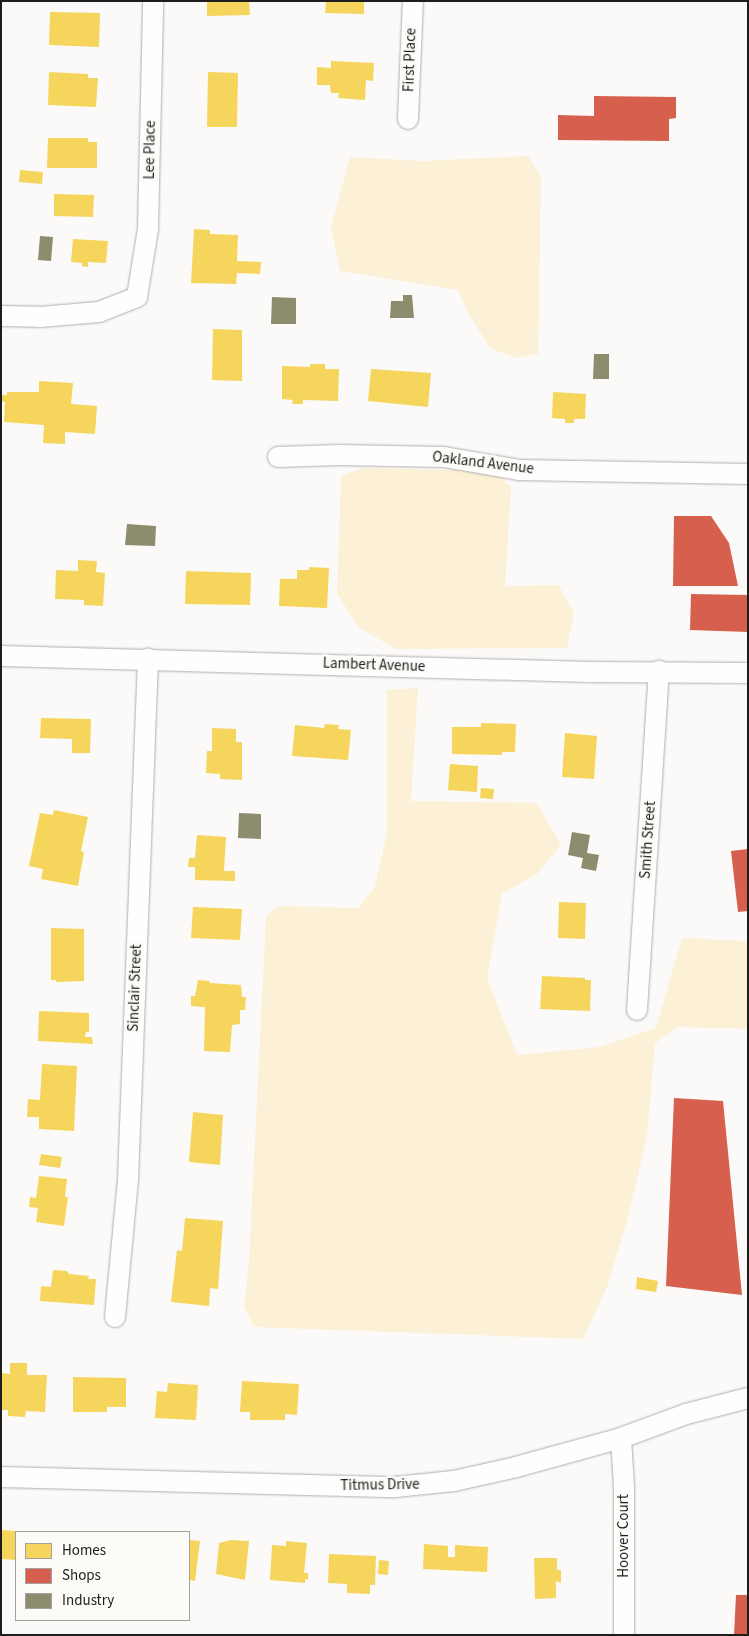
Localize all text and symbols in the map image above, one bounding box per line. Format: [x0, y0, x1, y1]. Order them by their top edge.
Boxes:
street label: First Place [400, 28, 420, 92]
street label: Lee Place [140, 120, 160, 180]
street label: Oakland Avenue [431, 448, 535, 478]
street label: Lambert Avenue [322, 654, 426, 676]
street label: Smith Street [636, 800, 660, 880]
street label: Sinclair Street [124, 944, 146, 1032]
street label: Titmus Drive [340, 1475, 420, 1495]
street label: Hoover Court [615, 1494, 633, 1578]
legend [15, 1531, 190, 1621]
text: Homes [62, 1540, 106, 1561]
text: Shops [62, 1565, 101, 1586]
text: Industry [62, 1590, 114, 1611]

